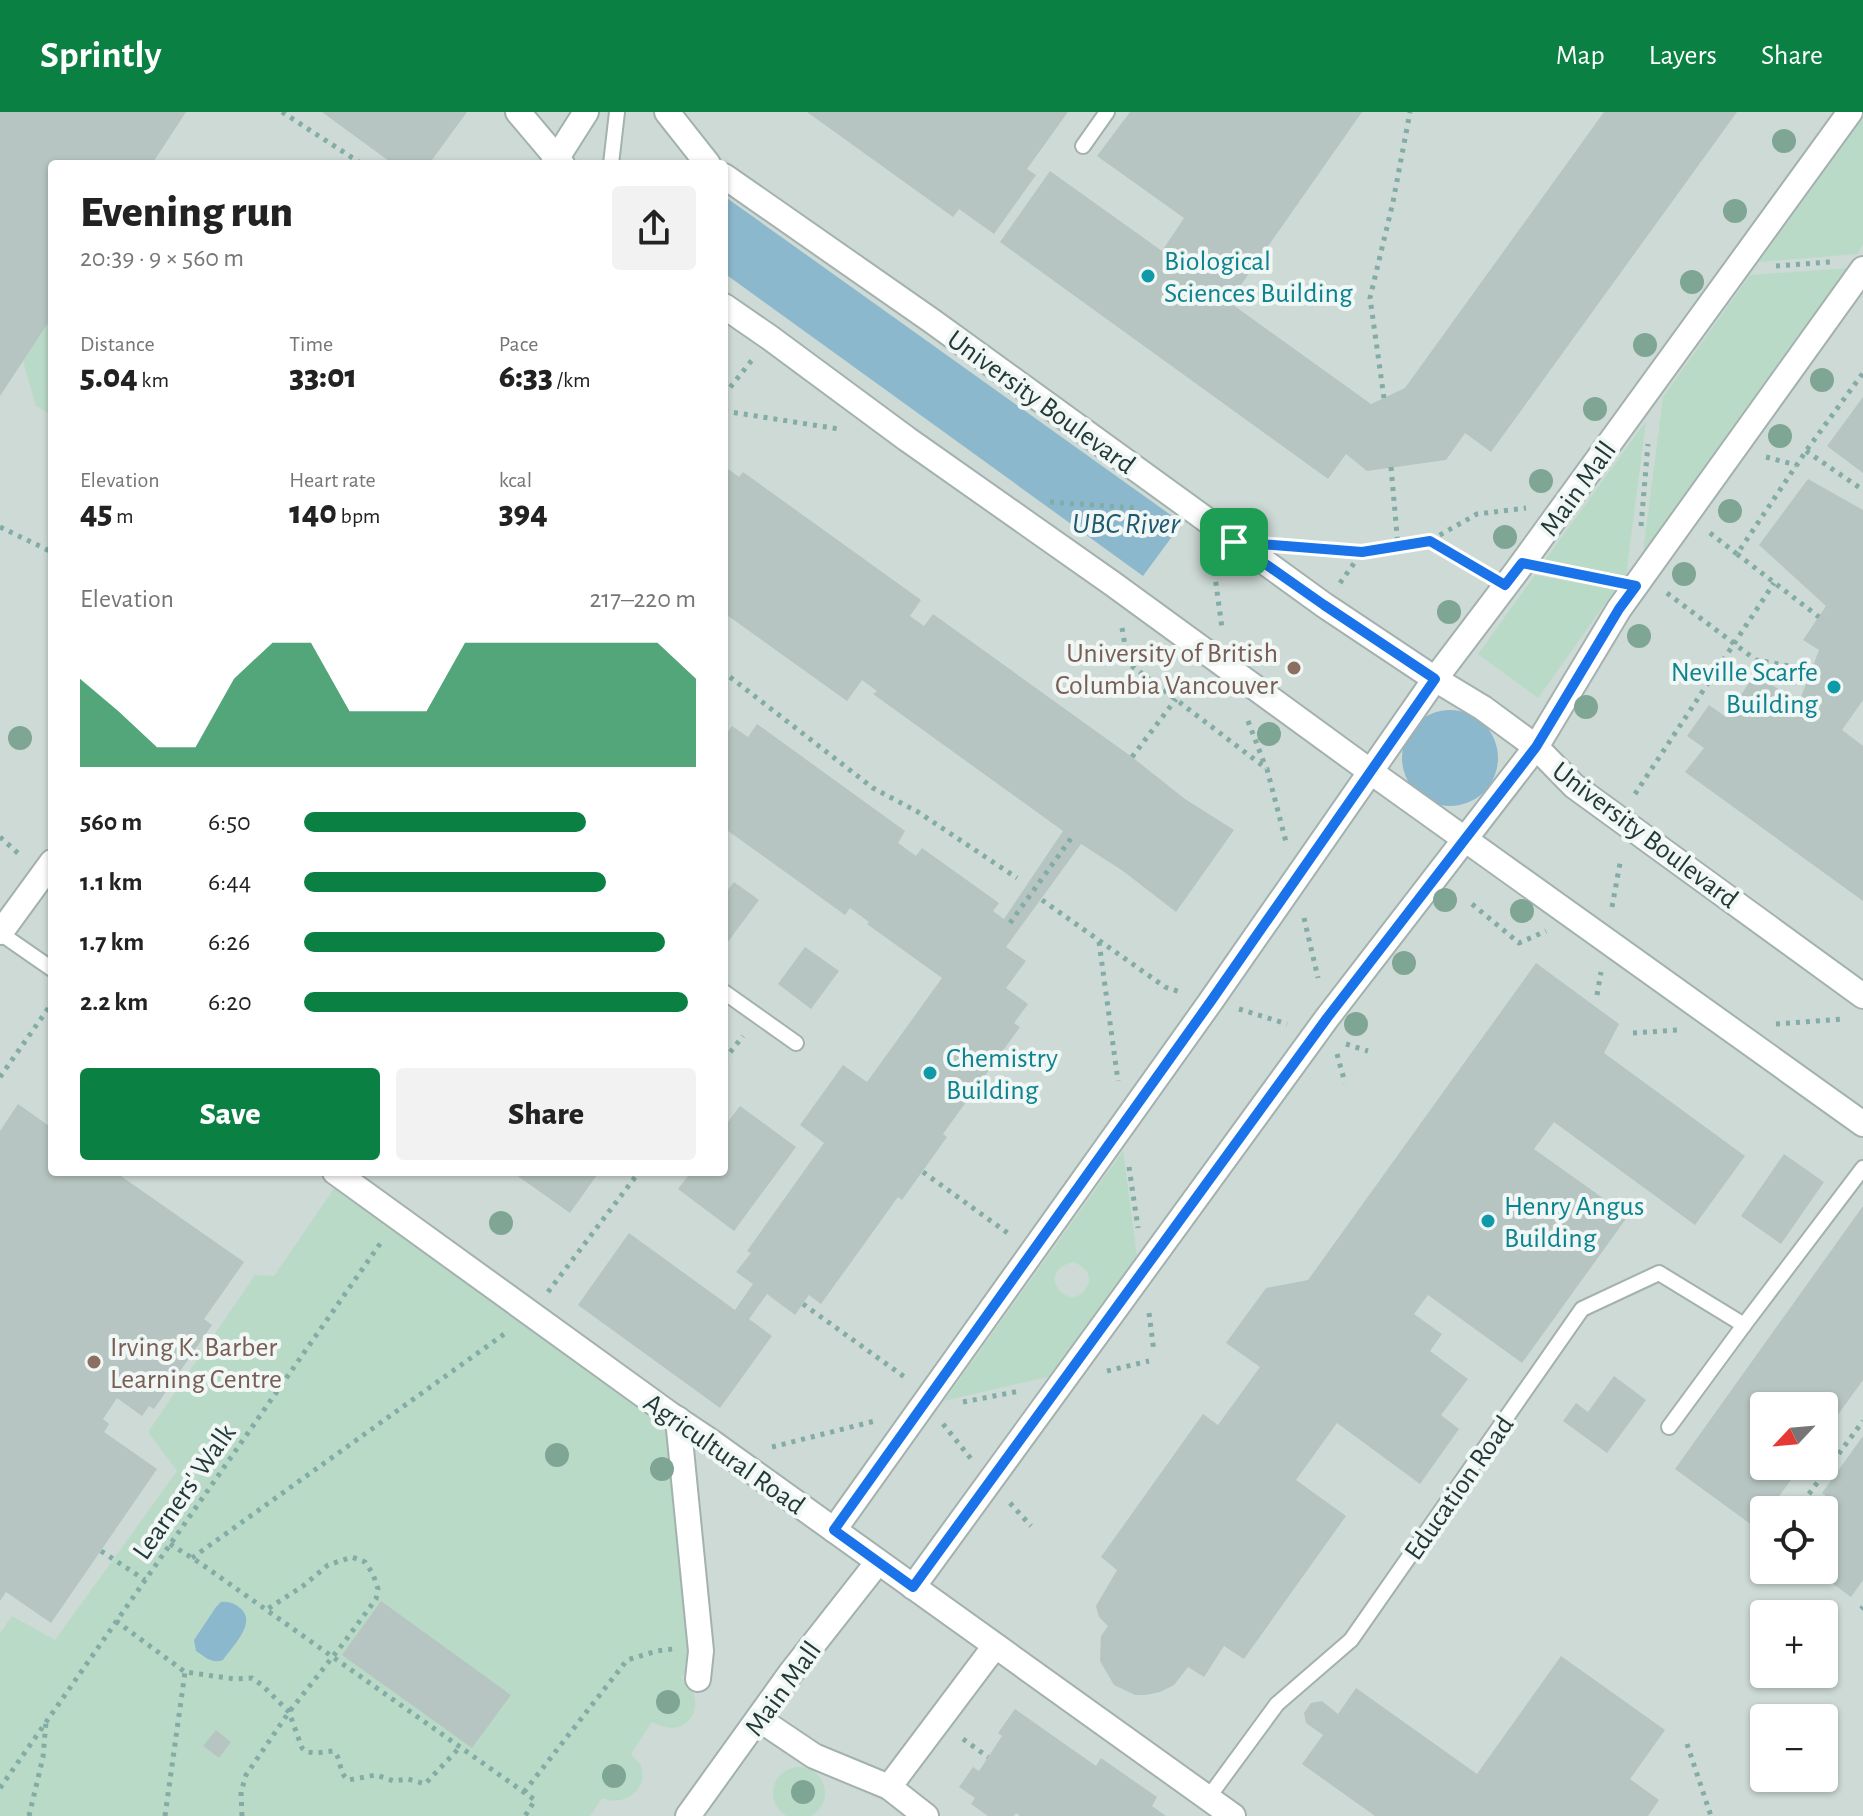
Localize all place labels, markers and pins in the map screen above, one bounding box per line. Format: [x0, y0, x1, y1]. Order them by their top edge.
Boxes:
place label: Biological Sciences Building [1164, 248, 1353, 308]
marker: Biological Sciences Building [1139, 267, 1157, 285]
pin [1200, 508, 1268, 576]
place label: University of British Columbia Vancouver [1055, 640, 1278, 700]
marker: University of British Columbia Vancouver [1285, 659, 1303, 677]
place label: Neville Scarfe Building [1671, 659, 1818, 719]
marker: Neville Scarfe Building [1825, 678, 1843, 696]
place label: Chemistry Building [946, 1045, 1058, 1105]
marker: Chemistry Building [921, 1064, 939, 1082]
place label: Henry Angus Building [1504, 1193, 1644, 1253]
marker: Henry Angus Building [1479, 1212, 1497, 1230]
place label: Irving K. Barber Learning Centre [110, 1334, 282, 1394]
marker: Irving K. Barber Learning Centre [85, 1353, 103, 1371]

